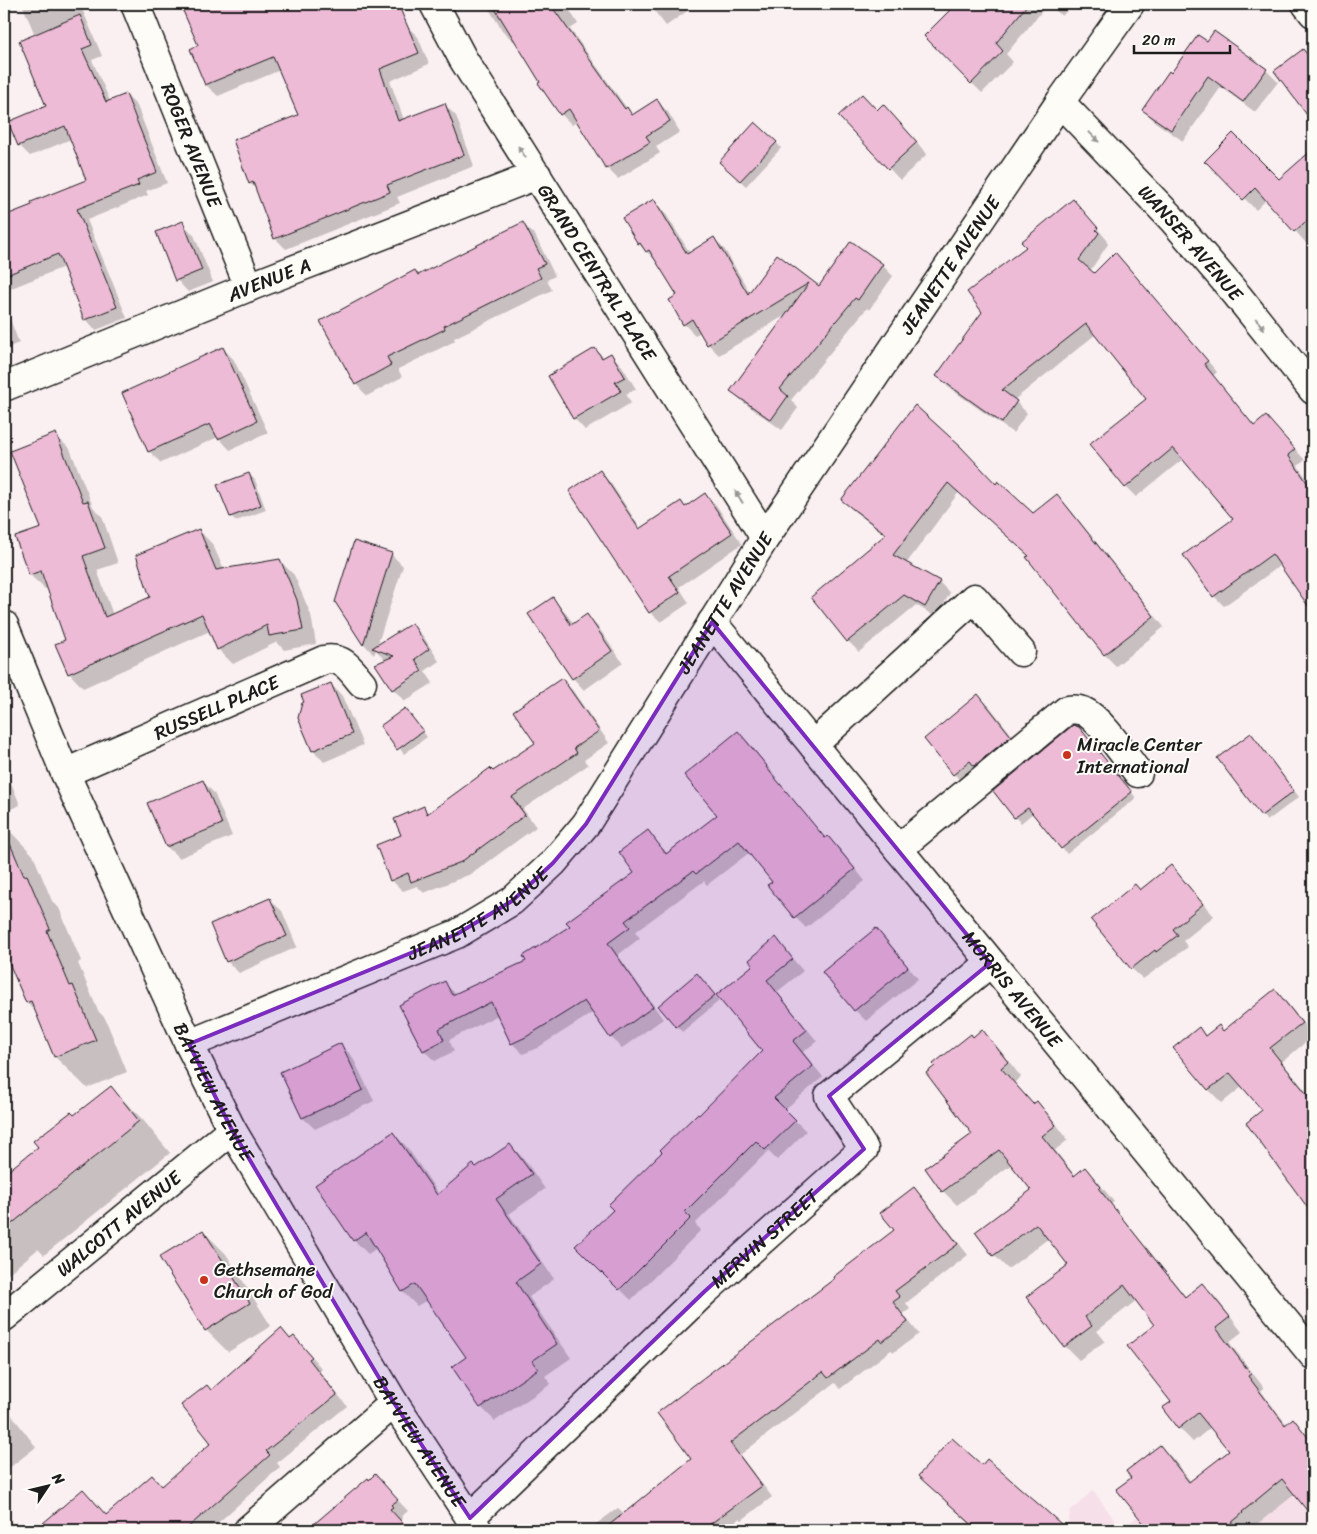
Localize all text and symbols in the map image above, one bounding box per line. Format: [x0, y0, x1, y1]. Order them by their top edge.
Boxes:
scale bar [1134, 22, 1231, 54]
text: 20 m [1142, 27, 1176, 53]
street label: ROGER AVENUE [151, 78, 232, 214]
one-way arrow [1088, 131, 1100, 143]
one-way arrow [517, 145, 527, 158]
street label: GRAND CENTRAL PLACE [528, 177, 666, 369]
street label: WANSER AVENUE [1130, 177, 1252, 310]
street label: JEANETTE AVENUE [891, 188, 1010, 342]
street label: AVENUE A [221, 248, 316, 312]
one-way arrow [1255, 317, 1266, 330]
one-way arrow [734, 490, 743, 503]
street label: JEANETTE AVENUE [668, 524, 783, 681]
street label: RUSSELL PLACE [149, 665, 286, 749]
place label: Miracle Center International [1076, 728, 1203, 783]
marker: Miracle Center International [1061, 749, 1073, 761]
street label: JEANETTE AVENUE [401, 858, 558, 970]
street label: MORRIS AVENUE [954, 923, 1071, 1056]
street label: BAYVIEW AVENUE [164, 1017, 264, 1169]
street label: WALCOTT AVENUE [49, 1161, 190, 1285]
street label: MERVIN STREET [702, 1180, 827, 1297]
place label: Gethsemane Church of God [214, 1253, 334, 1308]
marker: Gethsemane Church of God [198, 1274, 210, 1286]
street label: BAYVIEW AVENUE [364, 1369, 476, 1516]
north arrow [22, 1462, 72, 1512]
text: N [45, 1467, 71, 1490]

